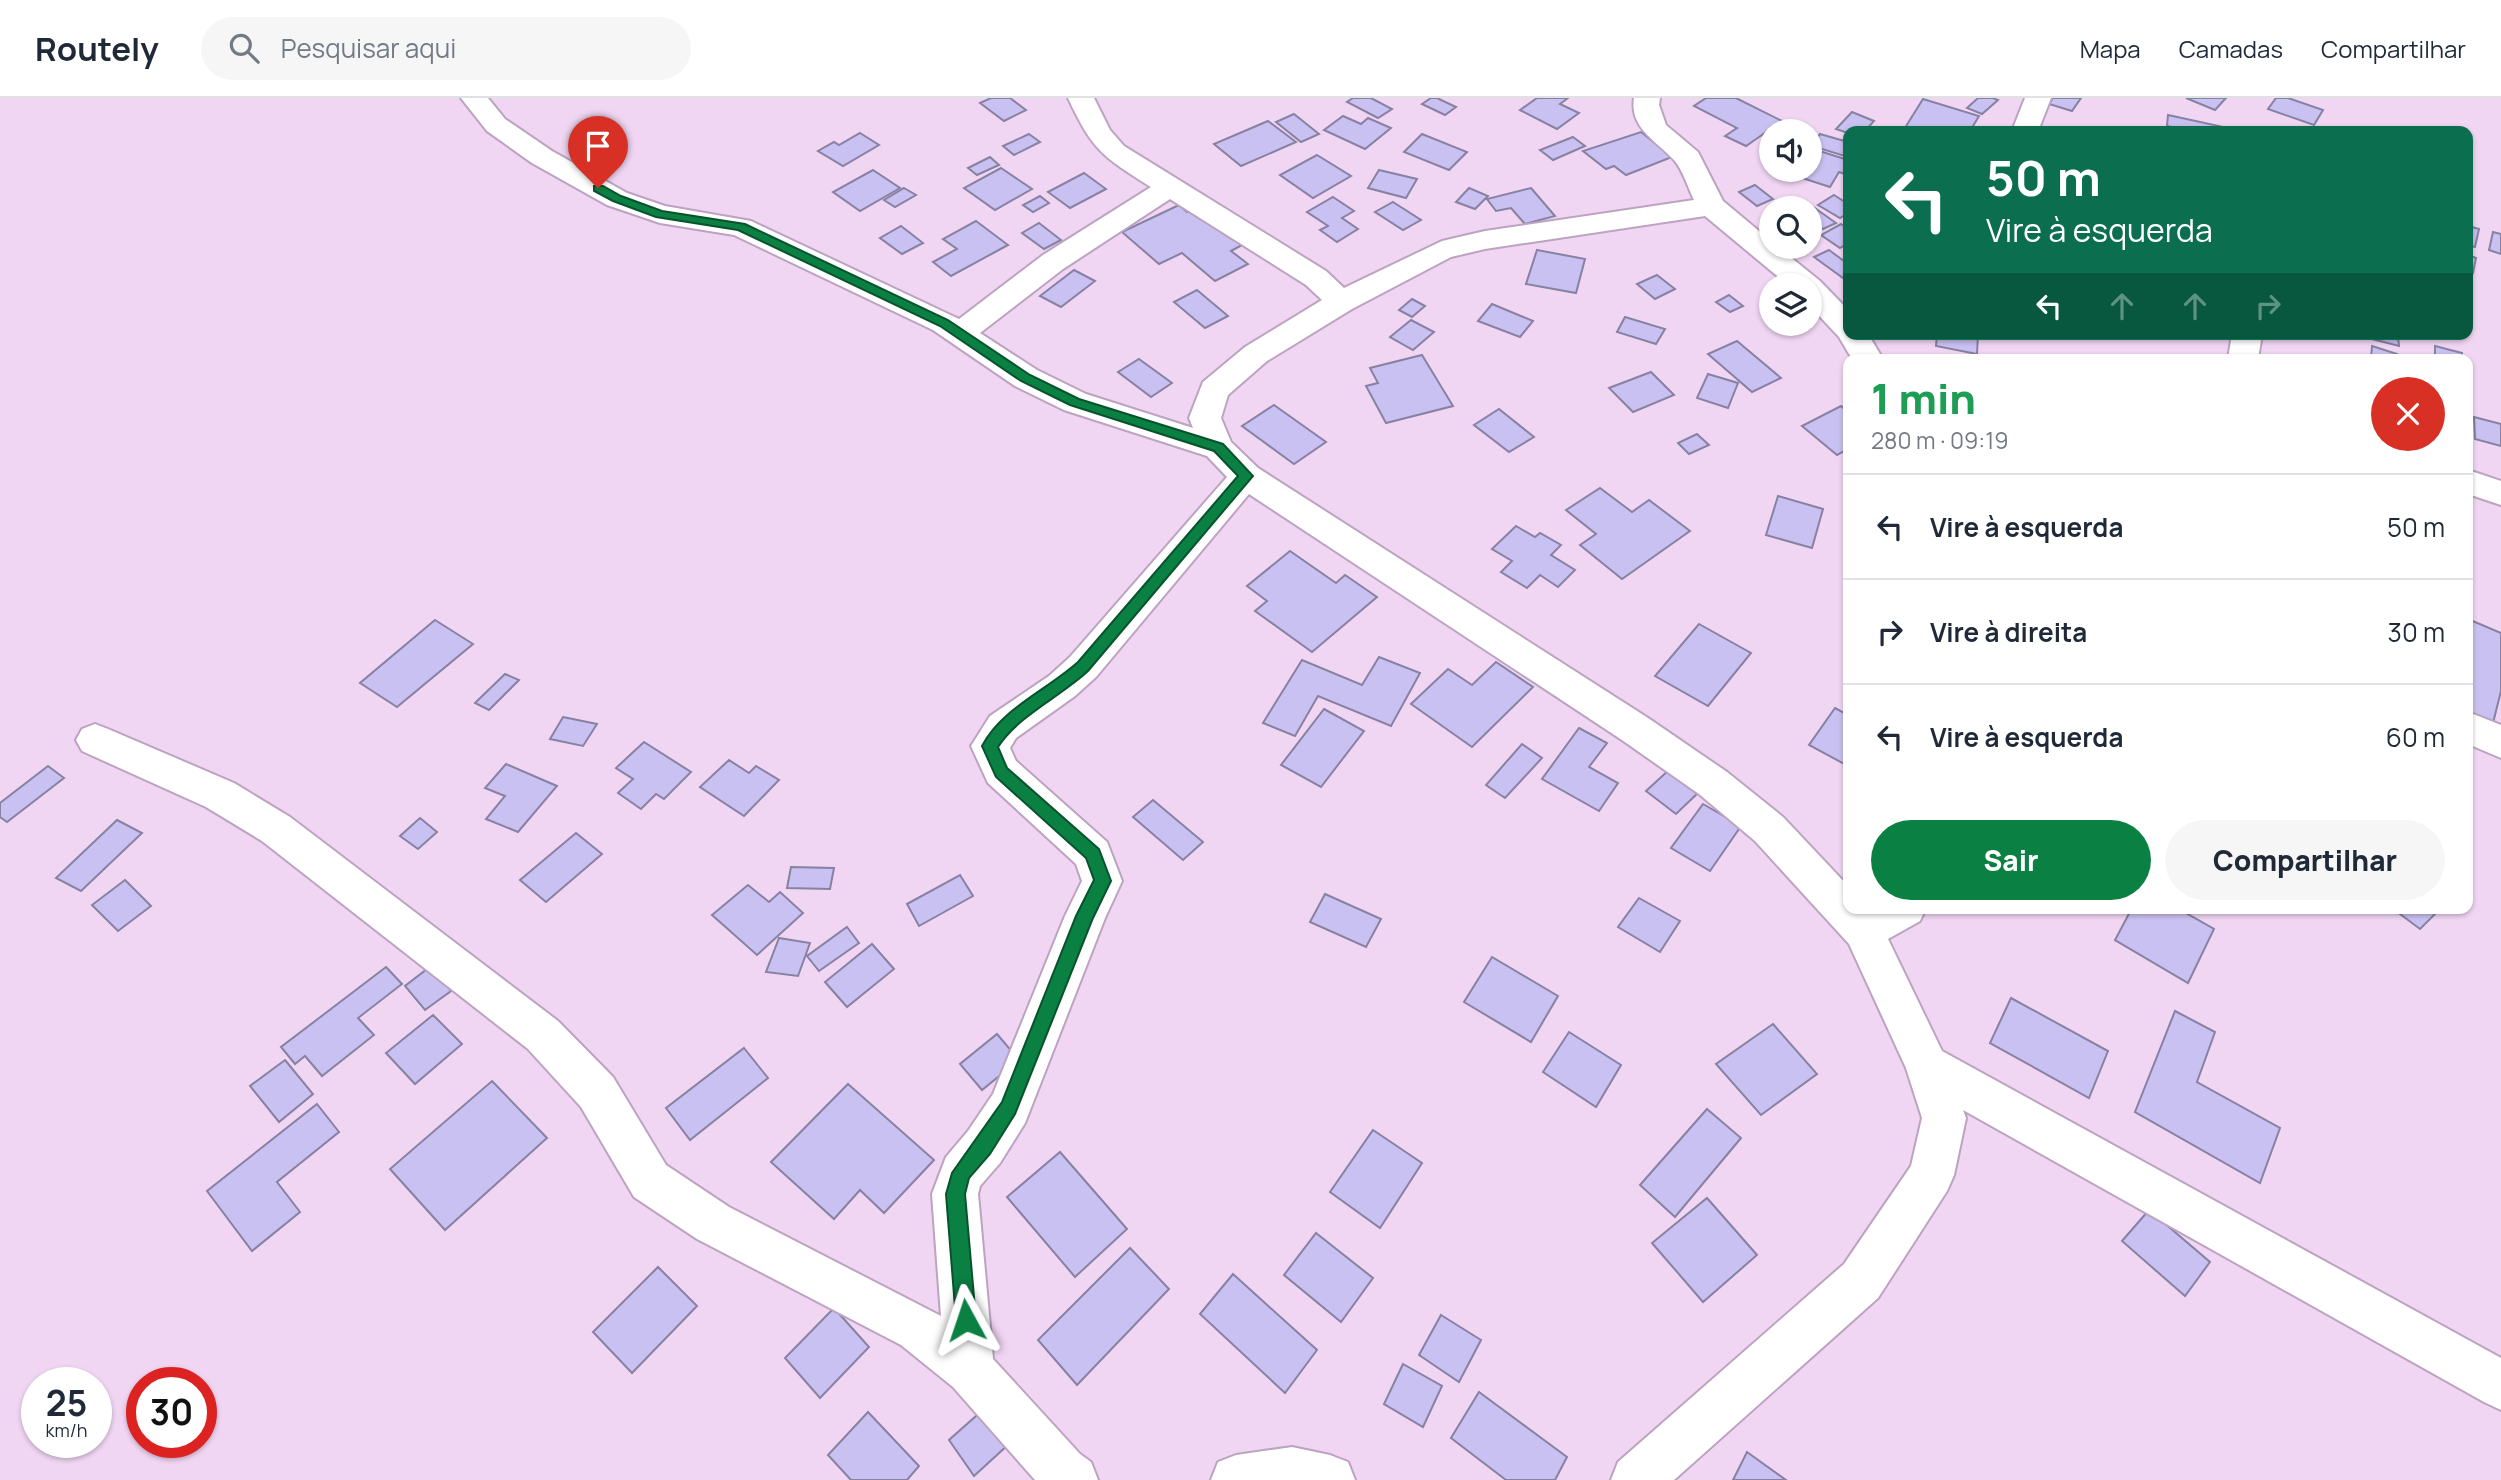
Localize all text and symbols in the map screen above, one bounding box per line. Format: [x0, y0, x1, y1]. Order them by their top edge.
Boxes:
search box [201, 17, 691, 80]
text: Routely [35, 26, 159, 71]
icon: search [225, 29, 263, 67]
text: Pesquisar aqui [281, 30, 456, 66]
text: Mapa [2080, 32, 2141, 65]
text: Camadas [2179, 32, 2283, 65]
text: Compartilhar [2321, 32, 2466, 65]
pin [568, 116, 628, 188]
map controls [1759, 119, 1822, 336]
button: sound [1759, 119, 1822, 182]
icon: arrive [579, 127, 617, 165]
text: 50 m [1986, 144, 2101, 211]
icon: left [1871, 154, 1962, 245]
button: search [1759, 196, 1822, 259]
text: Vire à esquerda [1986, 208, 2213, 252]
button: layers [1759, 273, 1822, 336]
icon: left [2030, 287, 2068, 325]
icon: ahead [2103, 287, 2141, 325]
icon: ahead [2176, 287, 2214, 325]
icon: right [2249, 287, 2287, 325]
text: 1 min [1871, 369, 1976, 427]
button: close [2371, 377, 2445, 451]
text: 280 m · 09:19 [1871, 424, 2008, 456]
icon: left [1871, 508, 1909, 546]
text: Vire à esquerda [1930, 509, 2123, 545]
text: 50 m [2387, 509, 2445, 545]
icon: right [1871, 613, 1909, 651]
text: Vire à direita [1930, 614, 2087, 650]
text: 30 m [2388, 614, 2445, 650]
icon: left [1871, 718, 1909, 756]
text: Vire à esquerda [1930, 719, 2123, 755]
text: 60 m [2386, 719, 2445, 755]
button: Sair [1871, 820, 2151, 900]
button: Compartilhar [2165, 820, 2445, 900]
position arrow [929, 1283, 1003, 1357]
speed limit sign: 30 [126, 1367, 217, 1458]
text: 25 [46, 1379, 87, 1427]
text: km/h [46, 1418, 87, 1442]

